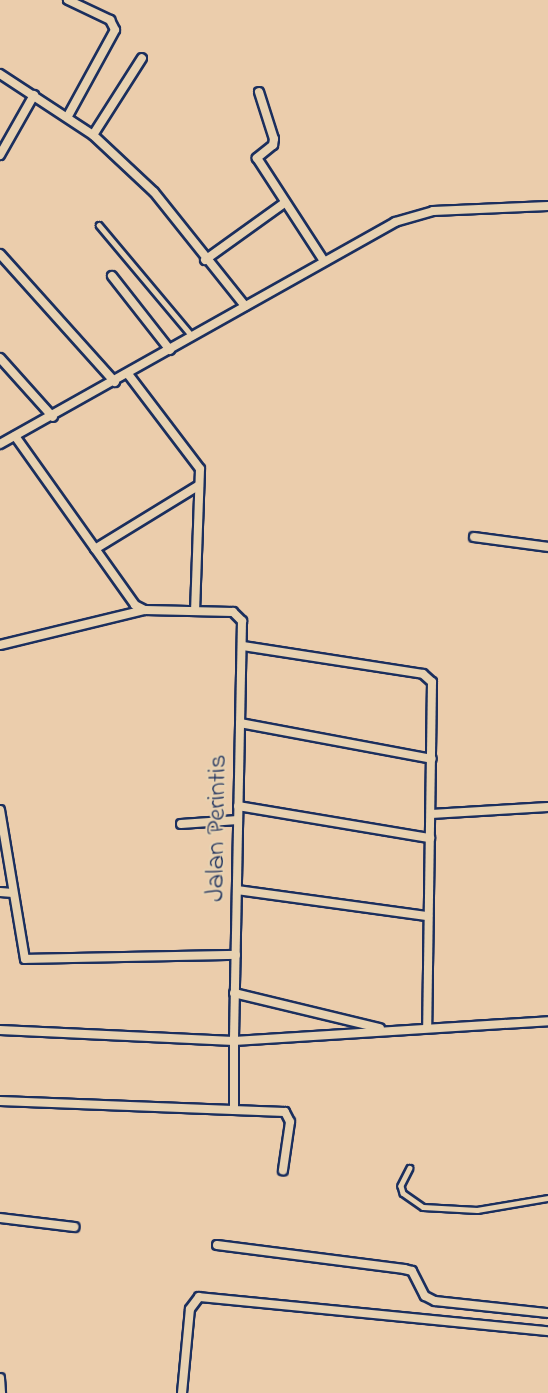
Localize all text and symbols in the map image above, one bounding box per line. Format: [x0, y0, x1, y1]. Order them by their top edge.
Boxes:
street label: Jalan Perintis [200, 754, 234, 902]

